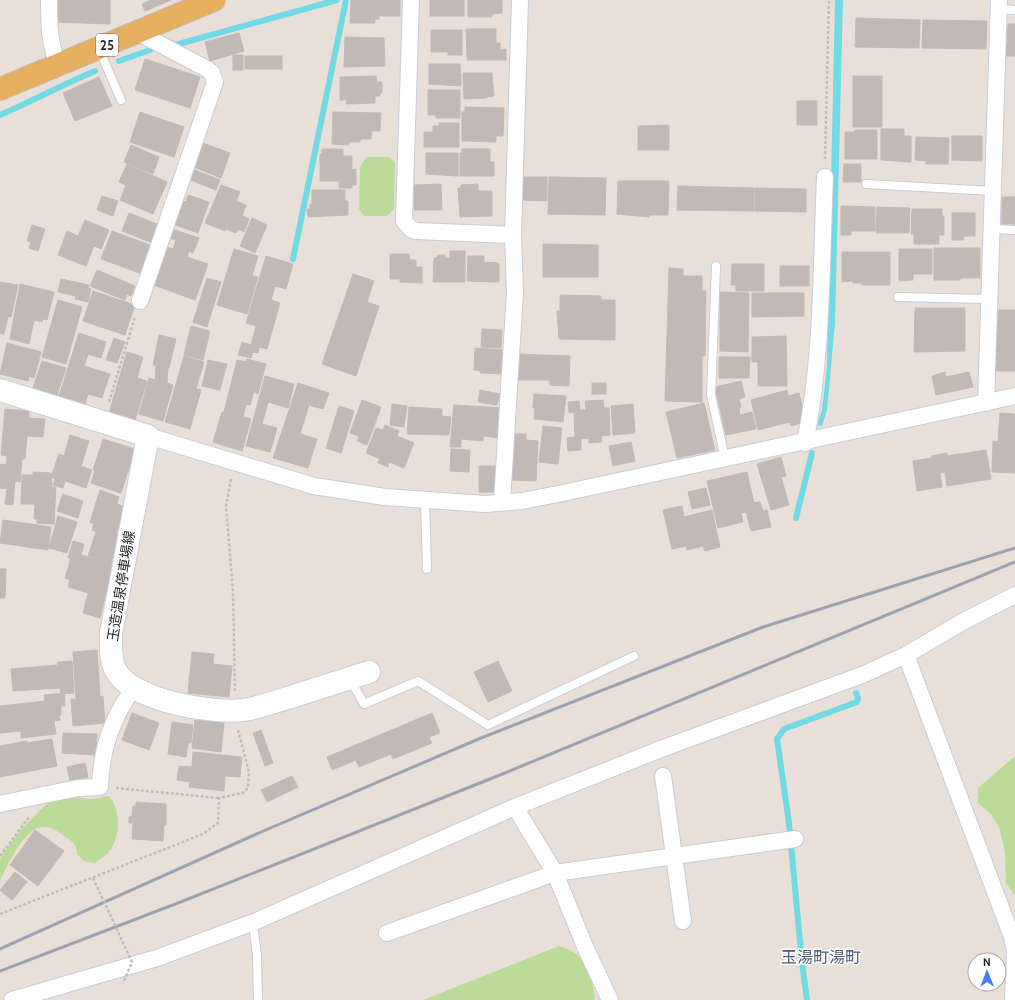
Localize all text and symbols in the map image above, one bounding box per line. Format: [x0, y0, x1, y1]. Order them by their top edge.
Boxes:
road number: 25 [96, 34, 118, 56]
street label: 玉造温泉停車場線 [103, 529, 139, 643]
district label: 玉湯町湯町 [781, 948, 861, 967]
north arrow [967, 952, 1007, 992]
text: N [983, 955, 991, 969]

